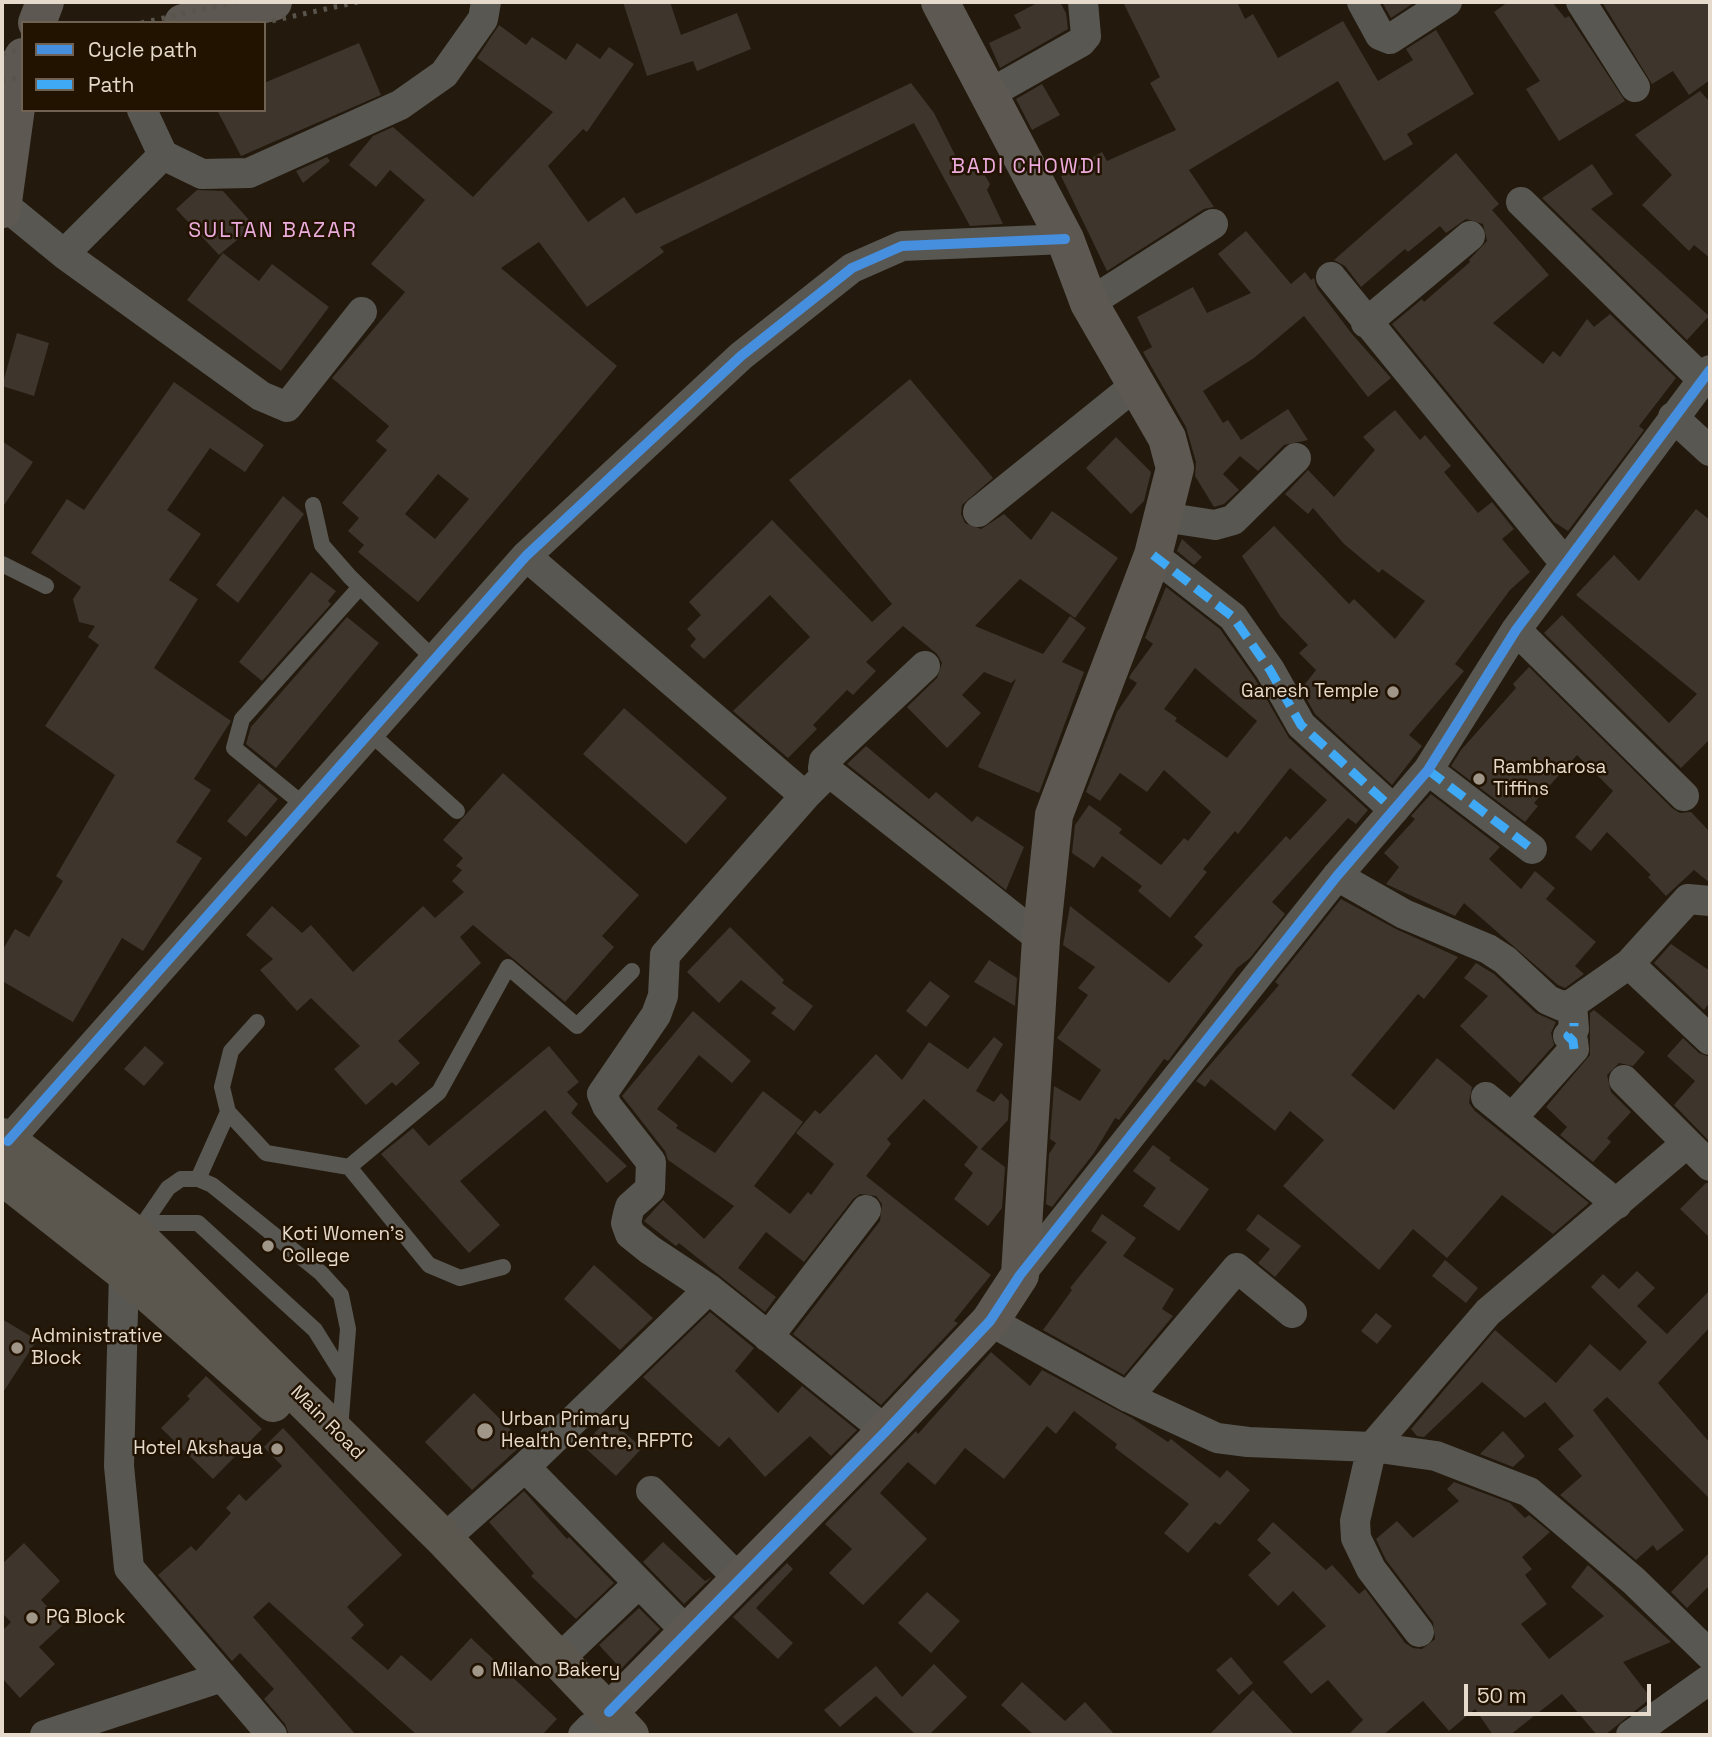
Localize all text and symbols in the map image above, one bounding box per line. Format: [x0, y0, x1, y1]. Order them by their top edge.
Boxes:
legend [21, 21, 266, 112]
text: Cycle path [88, 36, 197, 63]
text: Path [88, 71, 134, 98]
district label: BADI CHOWDI [952, 154, 1102, 180]
district label: SULTAN BAZAR [190, 218, 356, 244]
place label: Ganesh Temple [1241, 681, 1379, 703]
marker: Ganesh Temple [1385, 684, 1401, 700]
place label: Rambharosa Tiffins [1493, 757, 1606, 801]
marker: Rambharosa Tiffins [1471, 771, 1487, 787]
place label: Koti Women's College [282, 1224, 404, 1268]
marker: Koti Women's College [260, 1238, 276, 1254]
place label: Administrative Block [31, 1326, 163, 1370]
marker: Administrative Block [9, 1340, 25, 1356]
street label: Main Road [285, 1381, 369, 1465]
place label: Urban Primary Health Centre, RFPTC [501, 1409, 693, 1453]
marker: Urban Primary Health Centre, RFPTC [475, 1421, 495, 1441]
place label: Hotel Akshaya [133, 1438, 263, 1460]
marker: Hotel Akshaya [269, 1441, 285, 1457]
place label: PG Block [46, 1607, 125, 1629]
marker: PG Block [24, 1610, 40, 1626]
place label: Milano Bakery [492, 1660, 620, 1682]
marker: Milano Bakery [470, 1663, 486, 1679]
scale bar [1467, 1670, 1654, 1714]
text: 50 m [1477, 1682, 1527, 1709]

